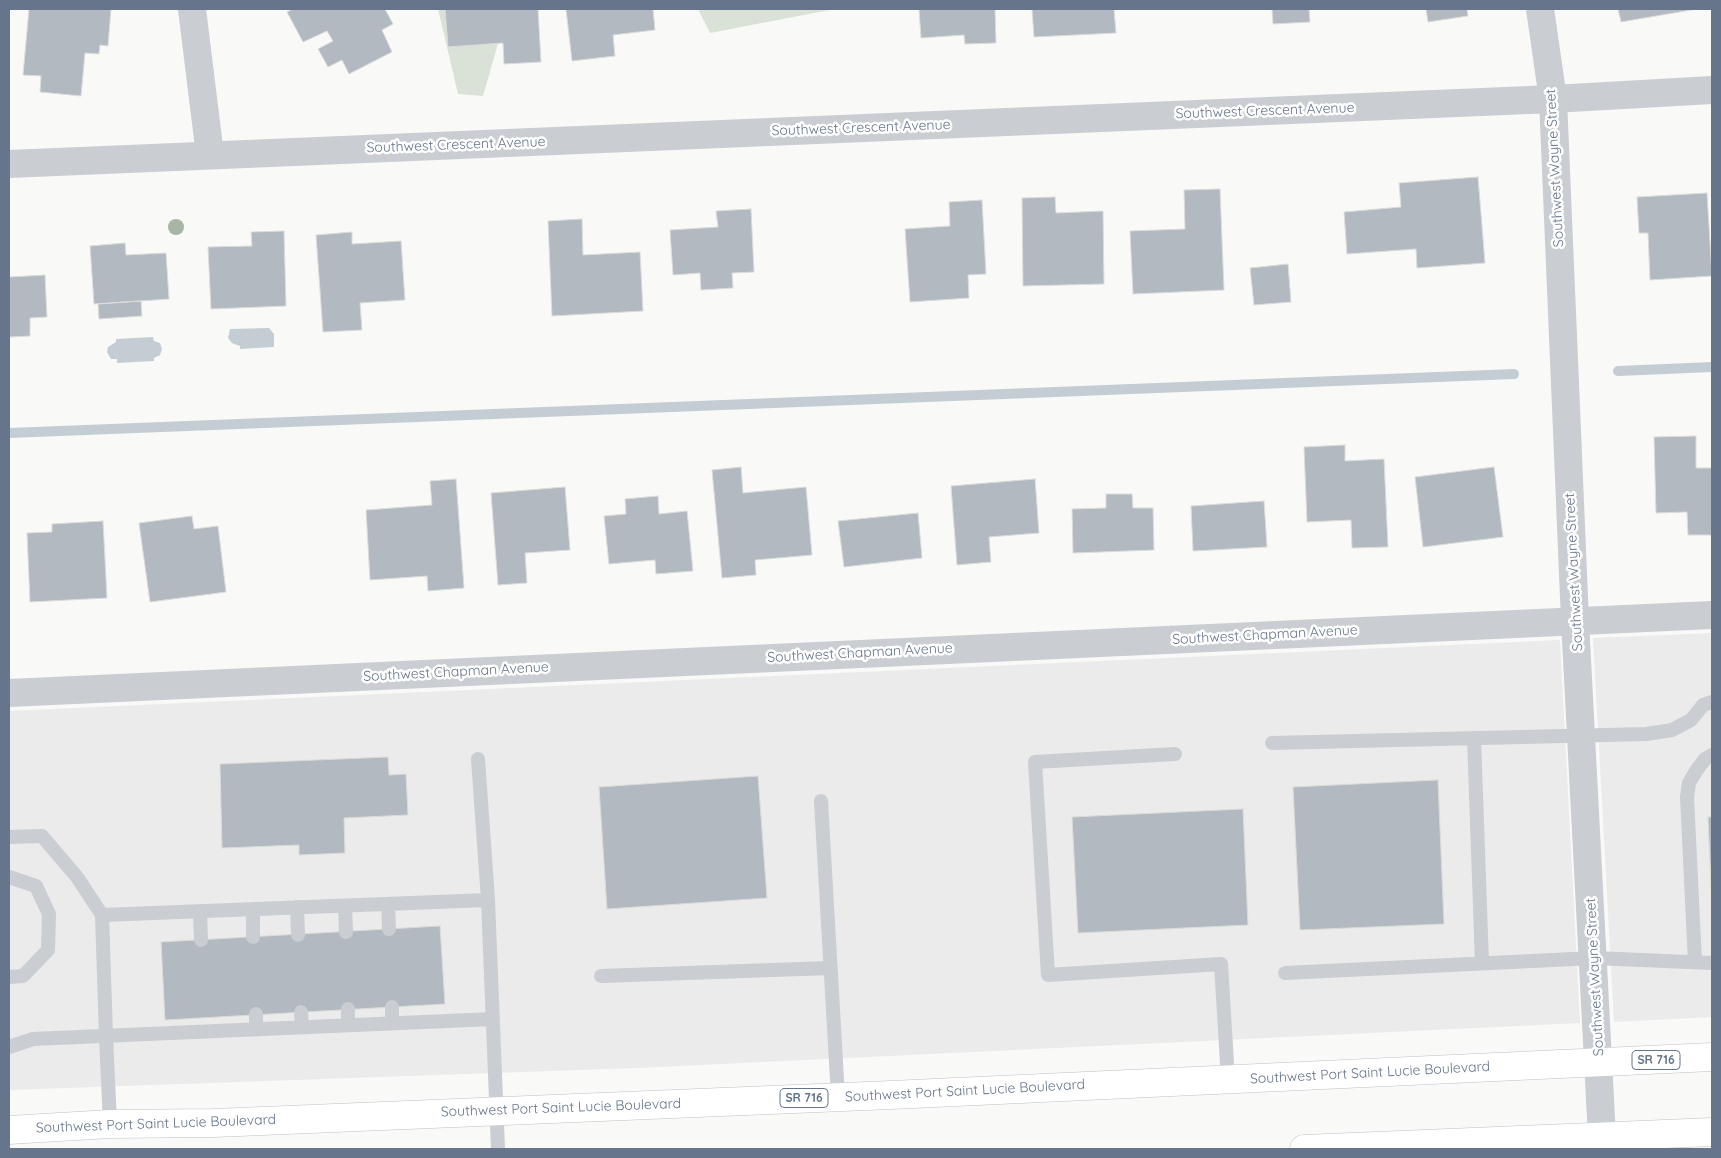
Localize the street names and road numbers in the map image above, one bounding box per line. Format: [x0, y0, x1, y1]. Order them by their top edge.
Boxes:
street label: Southwest Wayne Street [1542, 88, 1568, 248]
street label: Southwest Crescent Avenue [1175, 99, 1355, 123]
street label: Southwest Crescent Avenue [771, 116, 951, 140]
street label: Southwest Crescent Avenue [366, 133, 546, 157]
street label: Southwest Wayne Street [1561, 492, 1587, 652]
street label: Southwest Chapman Avenue [1172, 622, 1358, 648]
street label: Southwest Chapman Avenue [767, 640, 953, 666]
street label: Southwest Chapman Avenue [363, 659, 549, 685]
street label: Southwest Wayne Street [1582, 897, 1608, 1057]
road number: SR 716 [1632, 1050, 1680, 1070]
street label: Southwest Port Saint Lucie Boulevard [1250, 1058, 1490, 1088]
street label: Southwest Port Saint Lucie Boulevard [845, 1076, 1085, 1106]
road number: SR 716 [780, 1088, 828, 1108]
street label: Southwest Port Saint Lucie Boulevard [441, 1095, 681, 1121]
street label: Southwest Port Saint Lucie Boulevard [36, 1111, 276, 1137]

